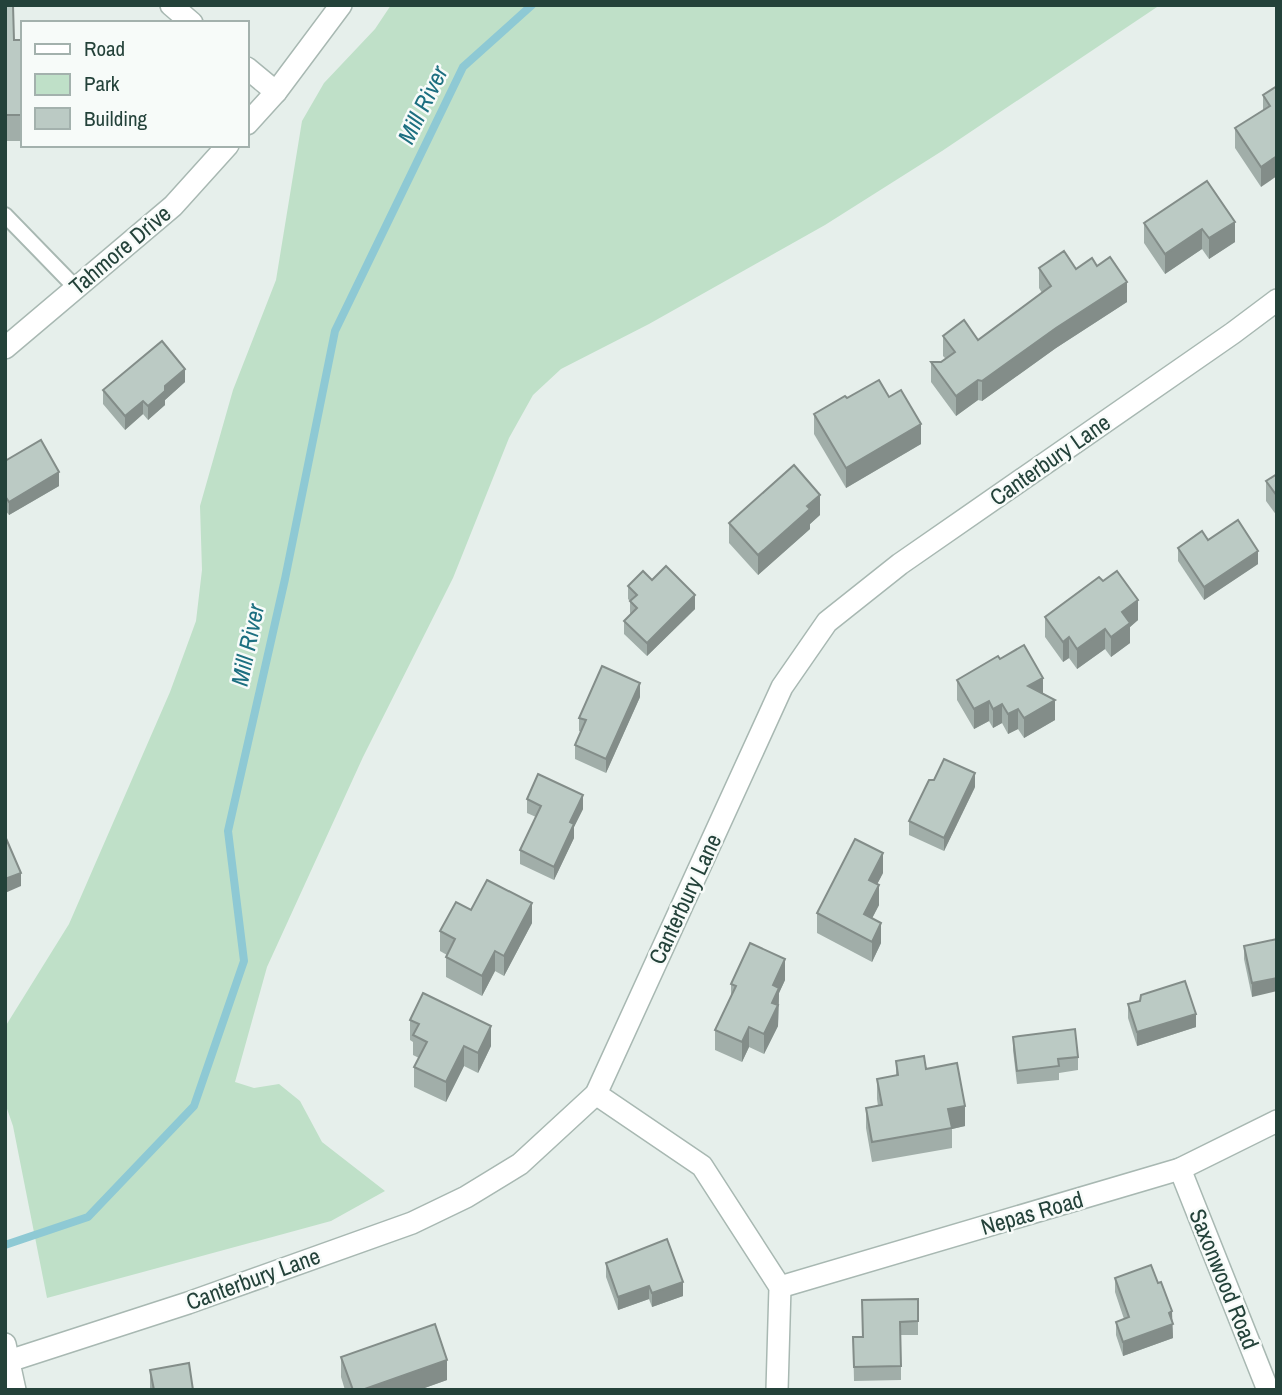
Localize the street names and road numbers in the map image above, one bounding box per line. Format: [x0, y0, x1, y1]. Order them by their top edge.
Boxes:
street label: Tahmore Drive [62, 198, 177, 301]
street label: Canterbury Lane [983, 407, 1116, 513]
street label: Canterbury Lane [641, 829, 728, 969]
street label: Nepas Road [977, 1183, 1087, 1242]
street label: Saxonwood Road [1182, 1204, 1267, 1354]
street label: Canterbury Lane [182, 1240, 324, 1317]

